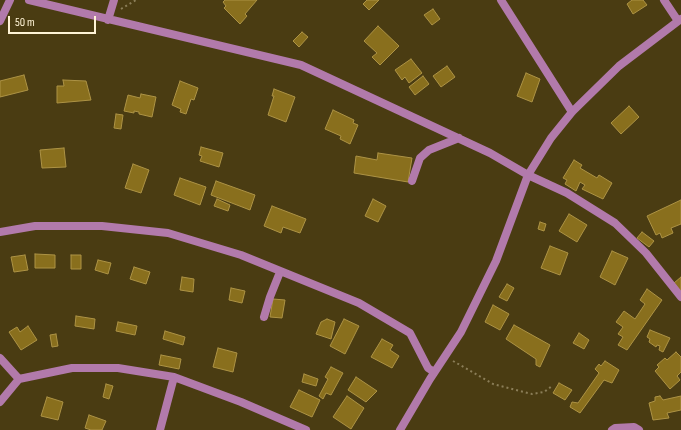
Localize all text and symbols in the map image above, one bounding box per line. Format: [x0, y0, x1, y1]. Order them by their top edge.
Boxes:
scale bar [10, 8, 98, 34]
text: 50 m [15, 15, 35, 30]

